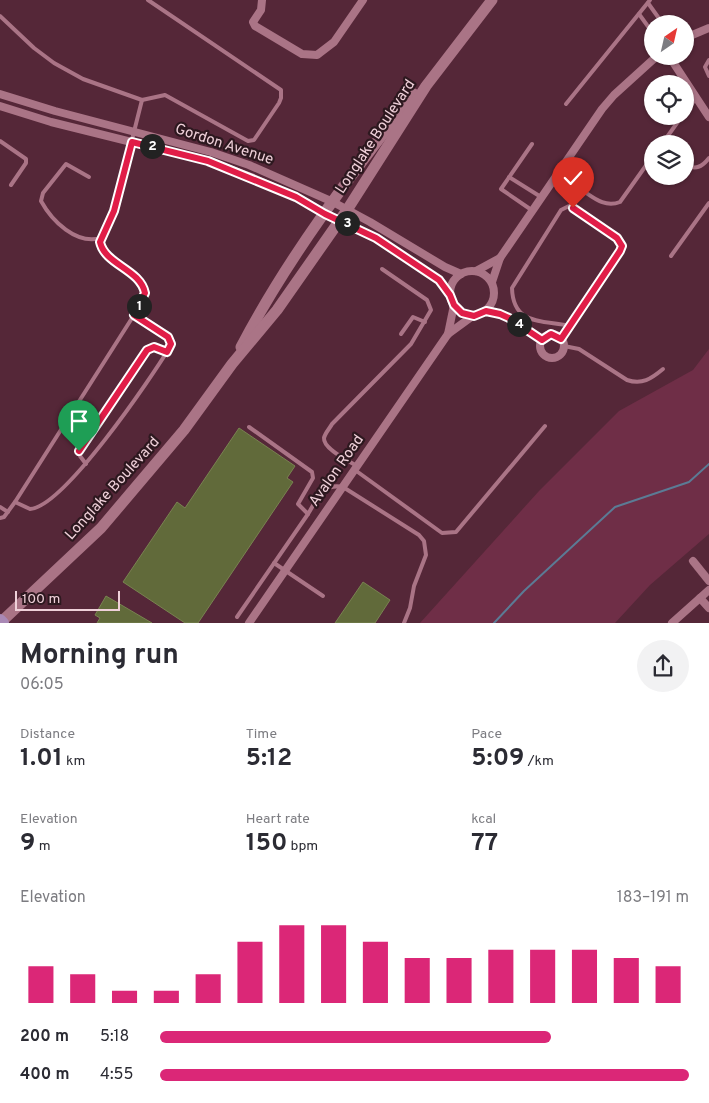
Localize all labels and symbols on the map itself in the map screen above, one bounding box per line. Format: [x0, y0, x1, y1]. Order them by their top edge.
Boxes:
north arrow [644, 15, 694, 65]
street label: Longlake Boulevard [332, 76, 420, 198]
street label: Gordon Avenue [172, 120, 276, 170]
pin: 2 [140, 134, 164, 158]
pin [552, 157, 594, 208]
pin: 3 [334, 210, 360, 236]
pin: 1 [126, 294, 152, 318]
pin: 4 [506, 312, 532, 336]
pin [58, 400, 100, 451]
street label: Avalon Road [305, 431, 369, 511]
street label: Longlake Boulevard [62, 433, 164, 545]
scale bar [15, 588, 120, 611]

